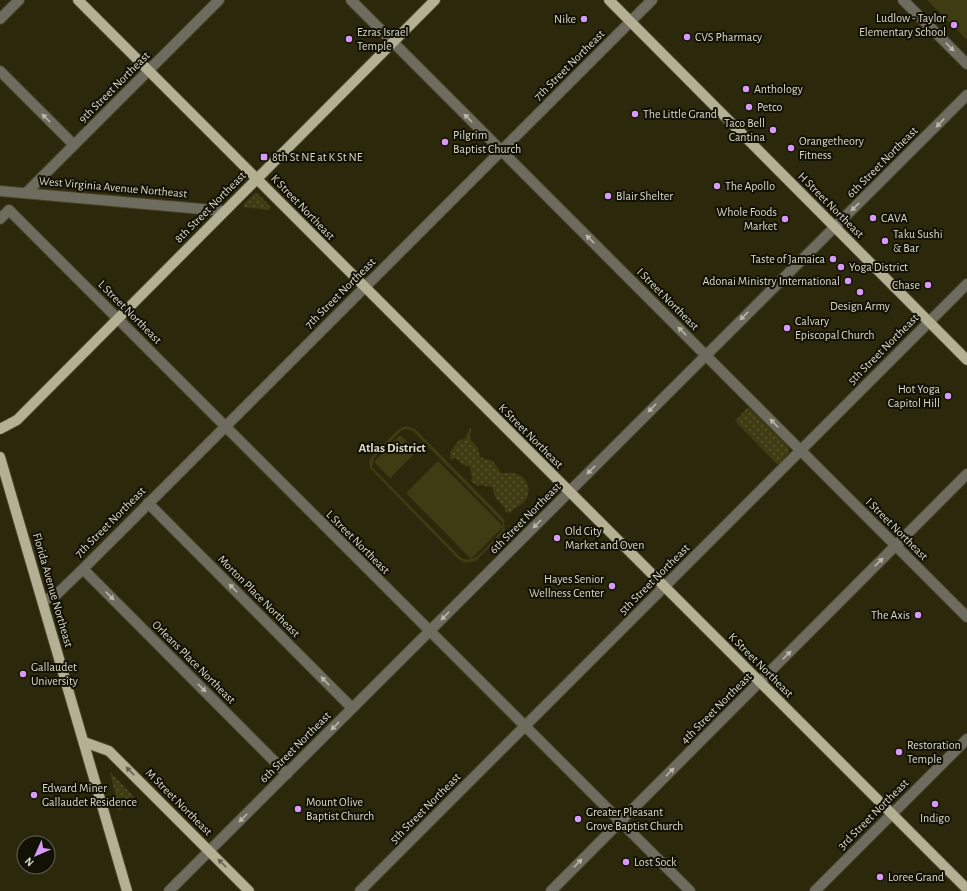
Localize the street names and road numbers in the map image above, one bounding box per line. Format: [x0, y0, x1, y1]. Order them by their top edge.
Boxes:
street label: 7th Street Northeast [531, 27, 607, 103]
street label: 9th Street Northeast [76, 49, 152, 125]
street label: 6th Street Northeast [844, 124, 920, 200]
street label: 8th Street Northeast [172, 169, 248, 245]
street label: H Street Northeast [796, 170, 866, 240]
street label: K Street Northeast [269, 172, 337, 242]
street label: West Virginia Avenue Northeast [38, 175, 188, 199]
street label: 7th Street Northeast [302, 255, 378, 331]
street label: I Street Northeast [635, 266, 702, 333]
street label: L Street Northeast [96, 278, 164, 346]
street label: 5th Street Northeast [845, 311, 921, 387]
street label: K Street Northeast [496, 401, 566, 471]
street label: 6th Street Northeast [487, 480, 563, 556]
street label: 7th Street Northeast [72, 484, 148, 560]
street label: I Street Northeast [864, 496, 931, 563]
street label: L Street Northeast [324, 508, 392, 576]
street label: Florida Avenue Northeast [31, 531, 75, 649]
street label: 5th Street Northeast [616, 541, 692, 617]
street label: Morton Place Northeast [216, 553, 302, 639]
street label: Orleans Place Northeast [150, 618, 238, 706]
street label: K Street Northeast [726, 630, 796, 700]
street label: 4th Street Northeast [678, 670, 754, 746]
street label: 6th Street Northeast [257, 709, 333, 785]
street label: M Street Northeast [143, 766, 215, 838]
street label: 5th Street Northeast [387, 770, 463, 846]
street label: 3rd Street Northeast [835, 776, 911, 852]

